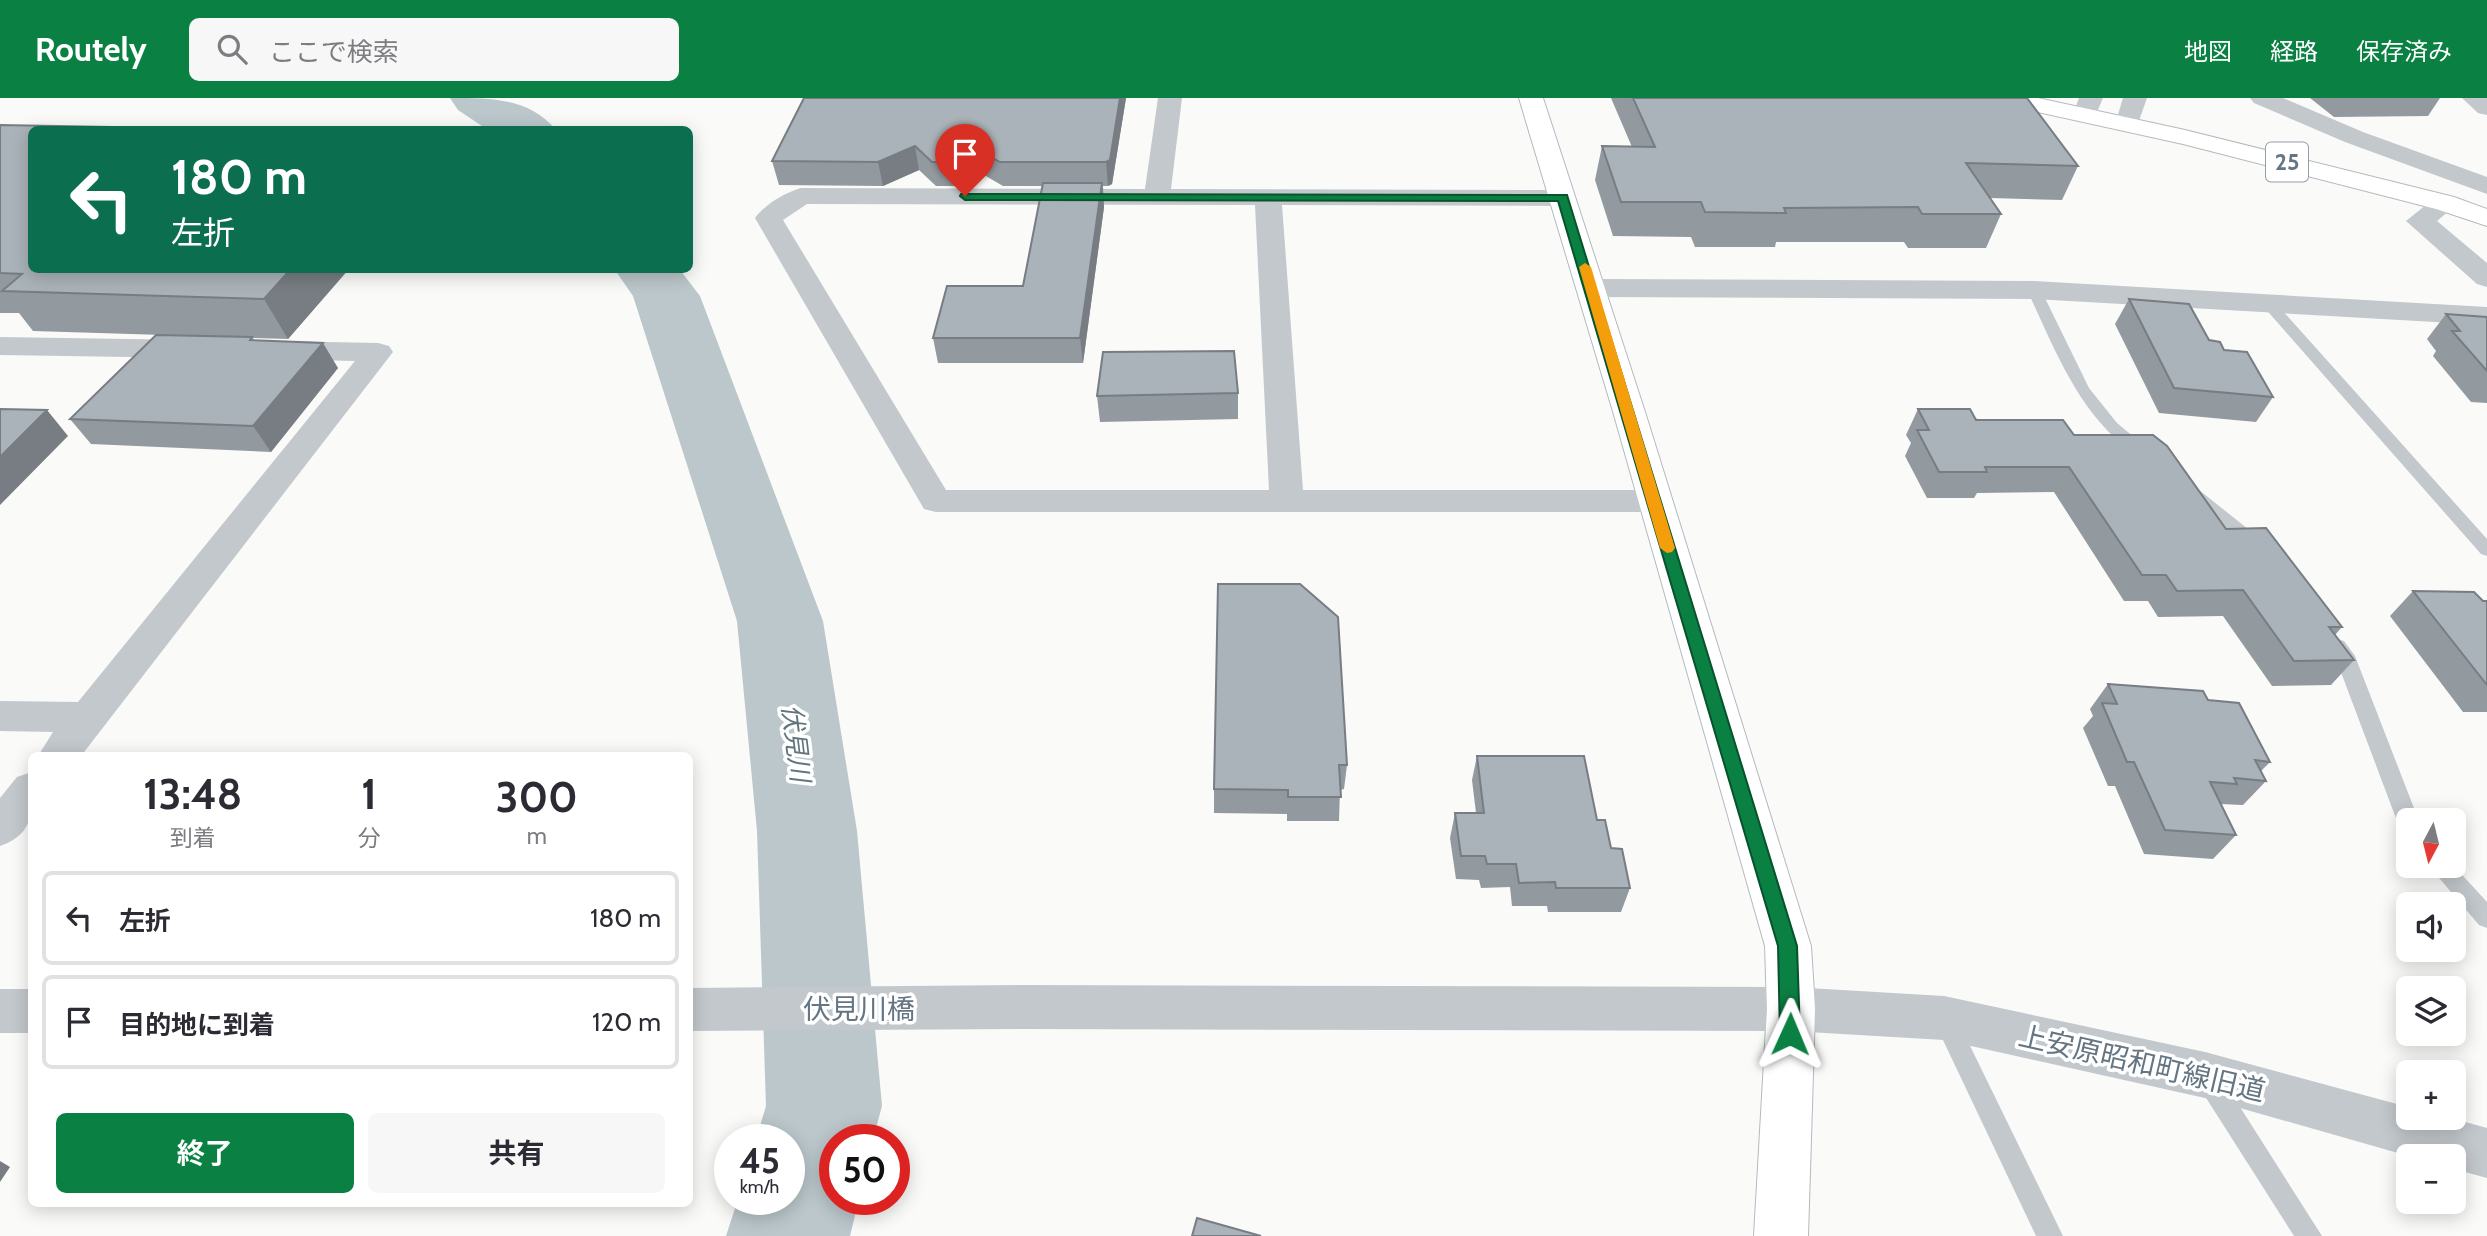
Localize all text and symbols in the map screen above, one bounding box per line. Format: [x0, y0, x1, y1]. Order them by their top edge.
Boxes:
search box [189, 18, 679, 81]
text: Routely [35, 29, 147, 69]
icon: search [213, 30, 251, 68]
text: ここで検索 [269, 36, 399, 68]
text: 地図 [2184, 37, 2232, 66]
text: 経路 [2270, 37, 2318, 66]
text: 保存済み [2356, 37, 2452, 66]
pin [935, 124, 995, 196]
icon: arrive [946, 135, 984, 173]
road number: 25 [2266, 142, 2308, 181]
text: 180 m [171, 147, 307, 206]
icon: left [56, 154, 147, 245]
text: 左折 [171, 213, 235, 252]
water label: 伏見川 [775, 702, 817, 787]
text: 13:48 [143, 768, 242, 820]
text: 1 [361, 768, 377, 820]
text: 300 [496, 771, 578, 823]
north arrow [2396, 808, 2466, 878]
map controls [2396, 808, 2466, 1214]
text: m [527, 822, 547, 850]
text: 到着 [170, 824, 216, 852]
text: 分 [357, 824, 380, 852]
button: sound [2396, 892, 2466, 962]
icon: left [60, 899, 98, 937]
text: 180 m [590, 902, 661, 934]
text: 左折 [119, 905, 171, 937]
button: layers [2396, 976, 2466, 1046]
street label: 伏見川橋 [803, 992, 915, 1026]
position arrow [1753, 997, 1827, 1071]
icon: arrive [60, 1003, 98, 1041]
text: 120 m [592, 1006, 661, 1038]
text: 目的地に到着 [119, 1009, 275, 1041]
street label: 上安原昭和町線旧道 [2015, 1018, 2269, 1108]
button: + [2396, 1060, 2466, 1130]
button: 終了 [56, 1113, 354, 1193]
button: 共有 [368, 1113, 665, 1193]
speed limit sign: 50 [819, 1124, 910, 1215]
text: 45 [739, 1139, 780, 1182]
button: − [2396, 1144, 2466, 1214]
text: km/h [740, 1176, 779, 1198]

